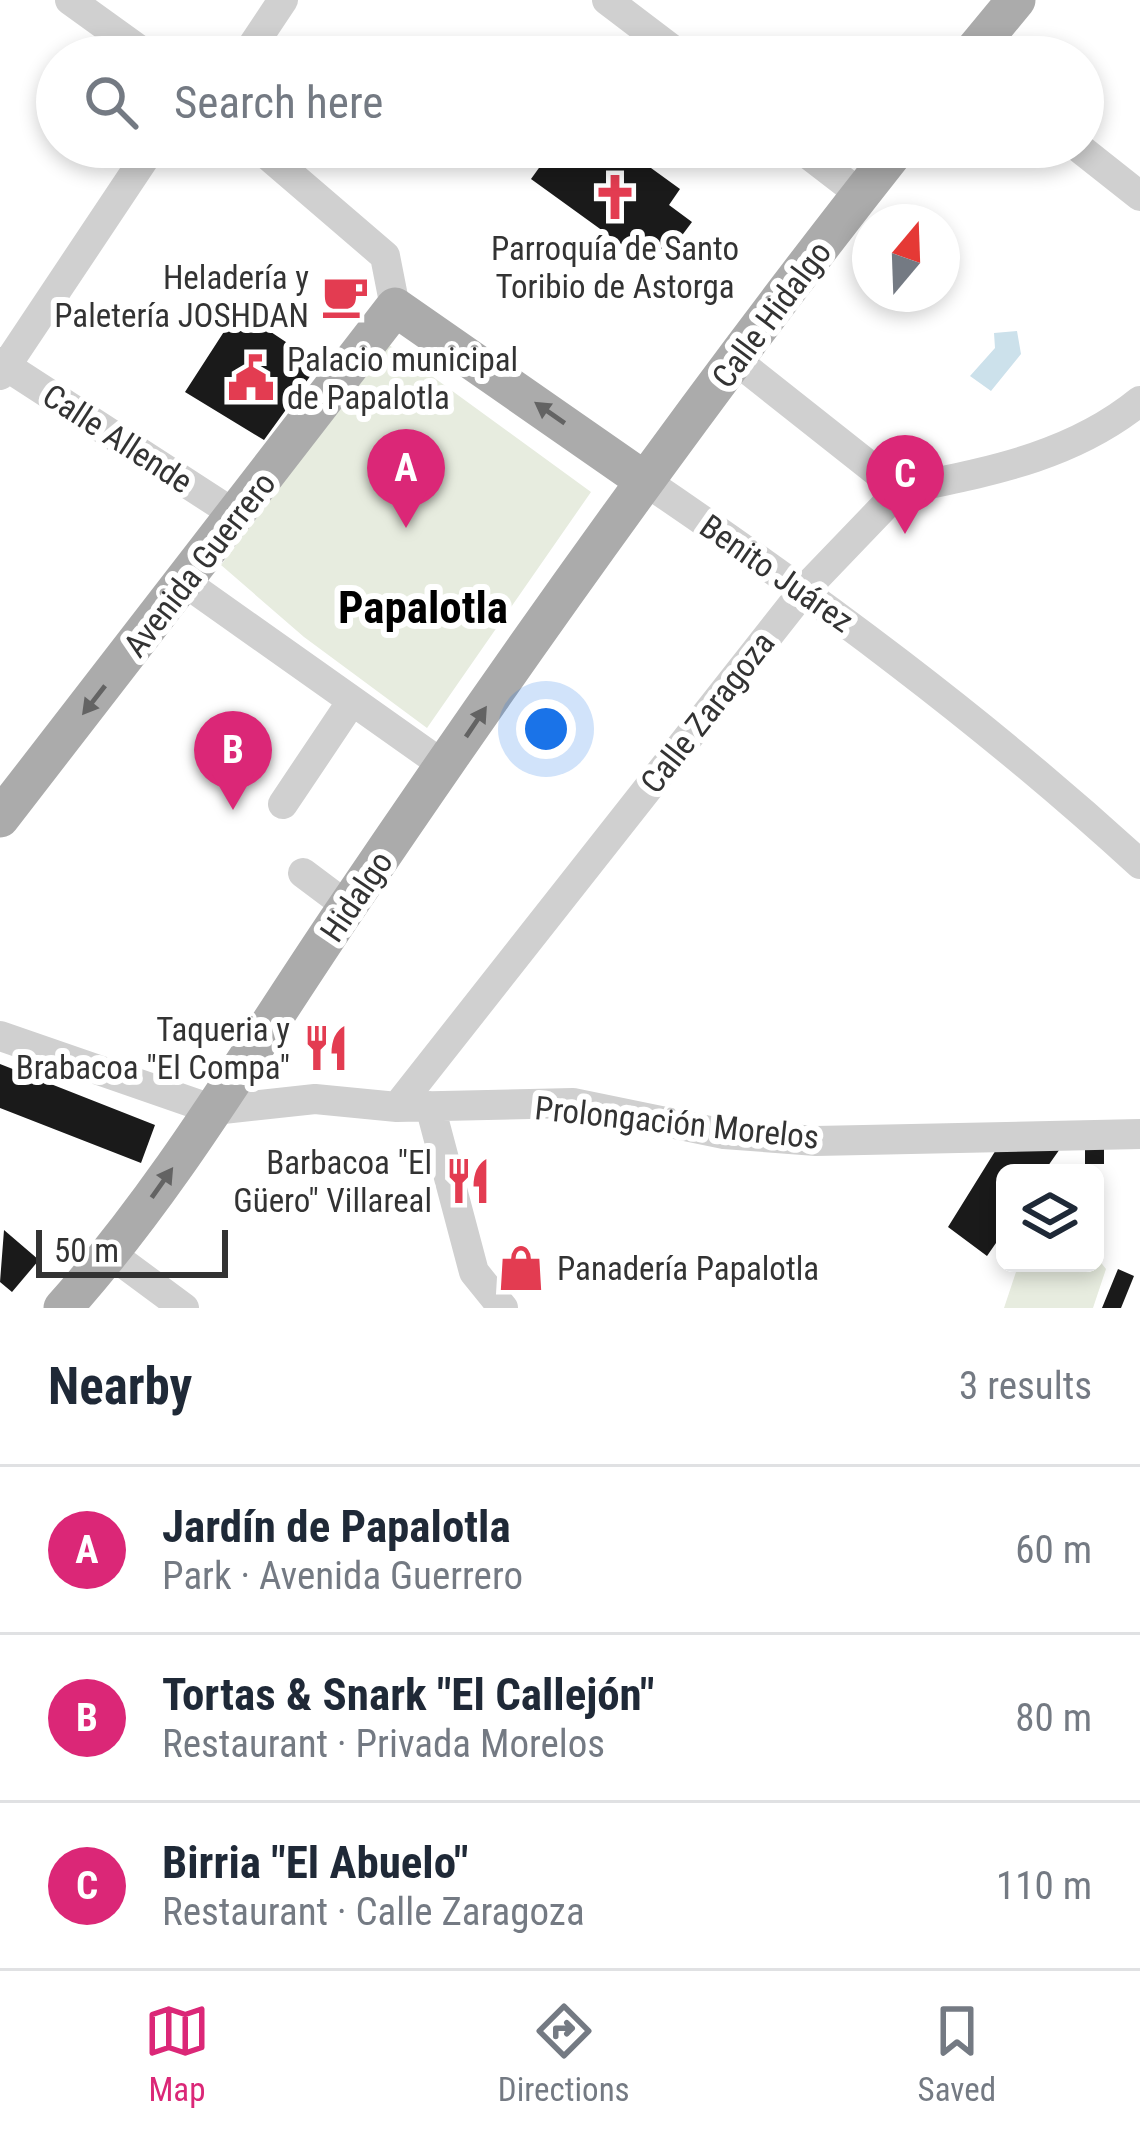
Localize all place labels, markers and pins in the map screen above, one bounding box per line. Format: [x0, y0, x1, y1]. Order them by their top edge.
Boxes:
church icon: Parroquía de Santo Toribio de Astorga [590, 172, 640, 222]
place label: Parroquía de Santo Toribio de Astorga [491, 229, 739, 306]
place label: Heladería y Paletería JOSHDAN [54, 258, 309, 335]
cafe icon: Heladería y Paletería JOSHDAN [320, 271, 370, 321]
place label: Palacio municipal de Papalotla [287, 340, 518, 417]
public building icon: Palacio municipal de Papalotla [226, 353, 276, 403]
pin: A [367, 429, 445, 528]
pin: C [866, 435, 944, 534]
pin: B [194, 711, 272, 810]
place label: Taqueria y Brabacoa "El Compa" [16, 1010, 290, 1087]
restaurant icon: Taqueria y Brabacoa "El Compa" [301, 1023, 351, 1073]
place label: Barbacoa "El Güero" Villareal [233, 1143, 432, 1220]
restaurant icon: Barbacoa "El Güero" Villareal [443, 1156, 493, 1206]
shop icon: Panadería Papalotla [496, 1243, 546, 1293]
place label: Panadería Papalotla [557, 1249, 819, 1288]

